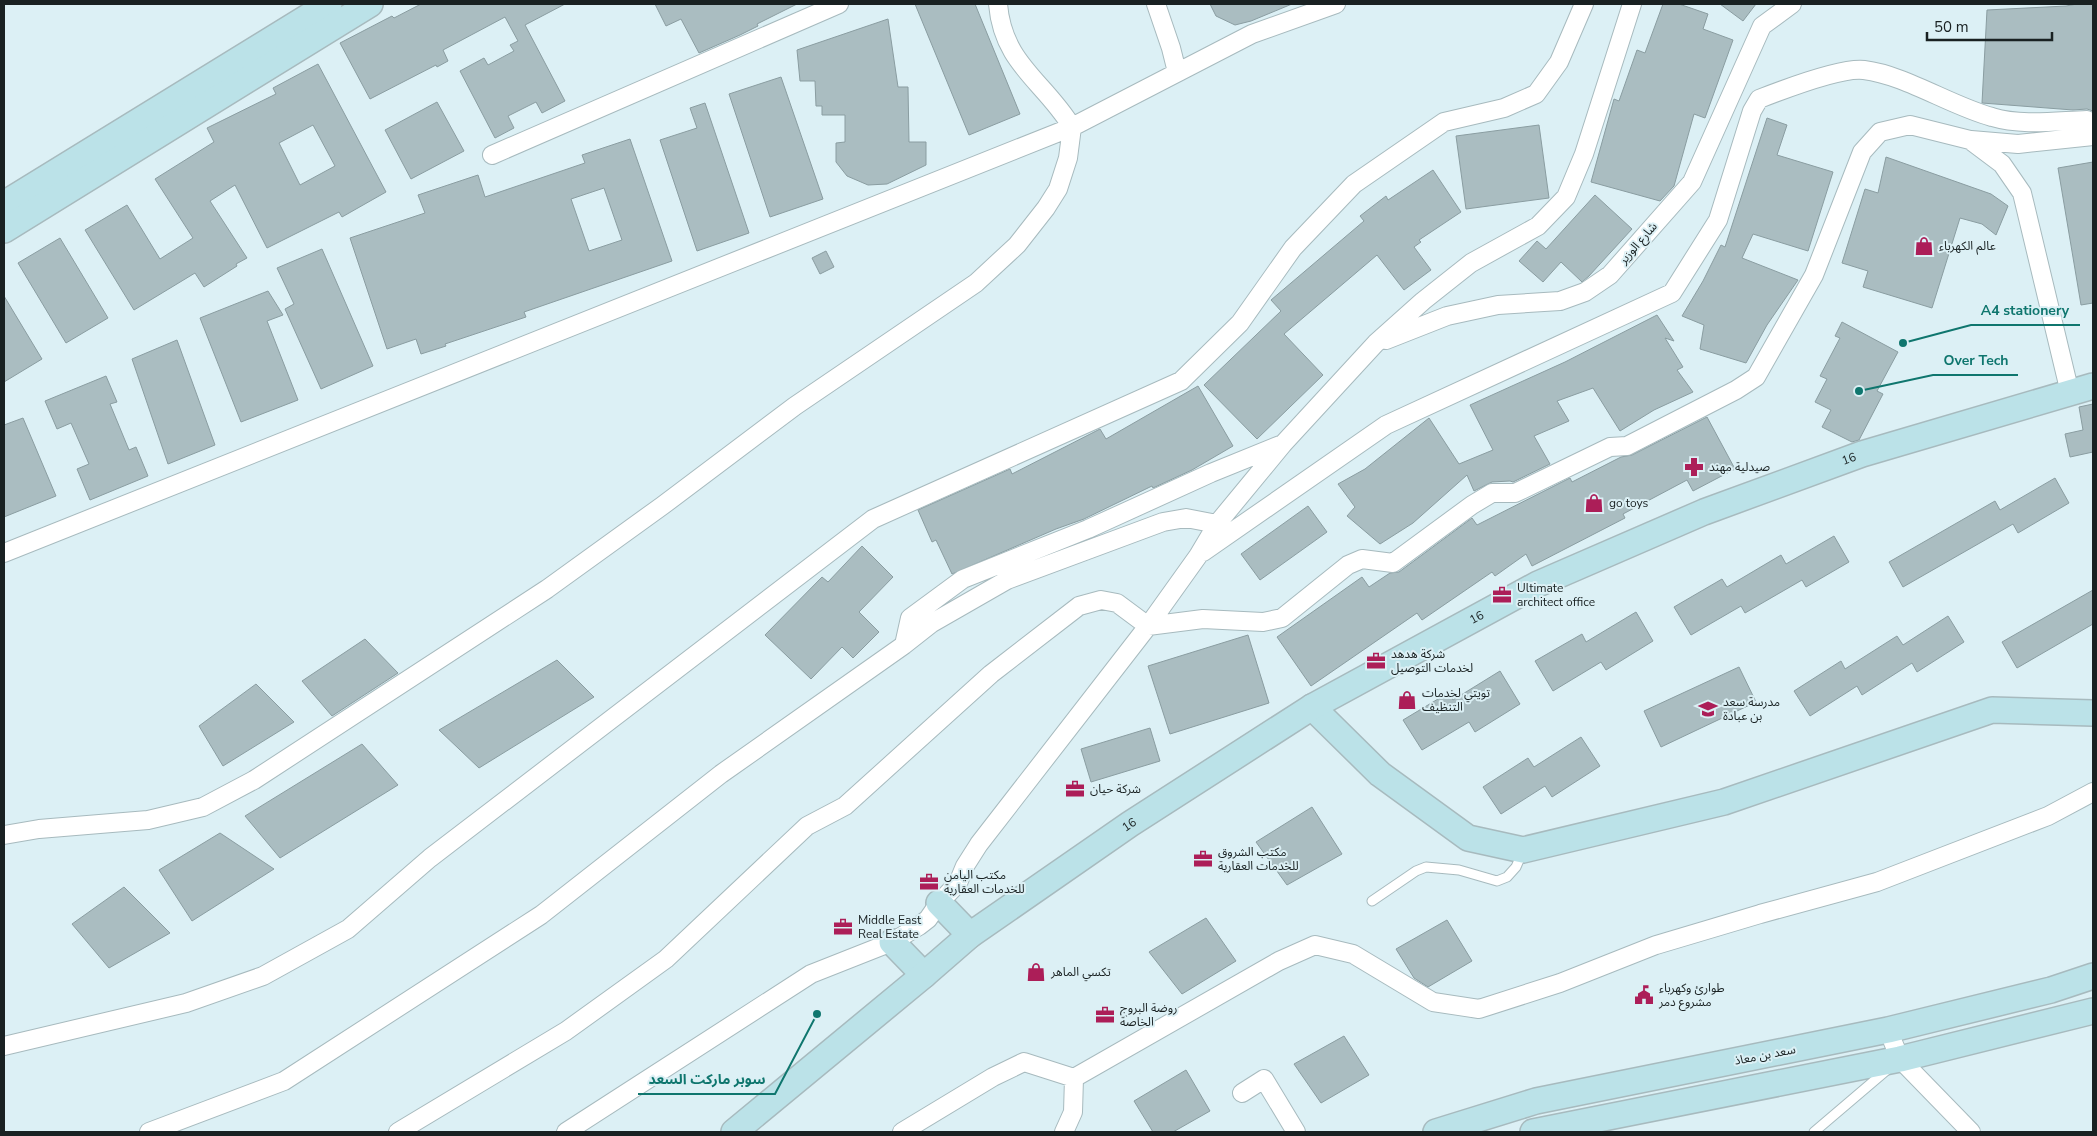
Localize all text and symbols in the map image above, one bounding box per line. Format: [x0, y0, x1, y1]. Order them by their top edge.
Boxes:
scale bar [1927, 10, 2052, 42]
text: 50 m [1934, 17, 1969, 37]
street label: شارع الوزير [1615, 219, 1661, 269]
shop icon: عالم الكهرباء [1913, 235, 1935, 257]
place label: عالم الكهرباء [1939, 238, 1996, 255]
callout: A4 stationery [1971, 296, 2080, 325]
text: A4 stationery [1981, 301, 2070, 320]
callout: Over Tech [1933, 346, 2018, 375]
text: Over Tech [1943, 351, 2009, 370]
street label: 16 [1839, 449, 1858, 469]
pharmacy icon: صيدلية مهند [1683, 456, 1705, 478]
place label: صيدلية مهند [1709, 459, 1770, 475]
shop icon: go toys [1583, 492, 1605, 514]
place label: go toys [1609, 495, 1649, 511]
place label: Ultimate architect office [1517, 580, 1595, 610]
office icon: Ultimate architect office [1491, 584, 1513, 606]
street label: 16 [1467, 607, 1487, 628]
place label: شركة هدهد لخدمات التوصيل [1391, 646, 1473, 676]
office icon: شركة هدهد لخدمات التوصيل [1365, 650, 1387, 672]
place label: تويتي لخدمات التنظيف [1422, 685, 1491, 715]
shop icon: تويتي لخدمات التنظيف [1396, 689, 1418, 711]
place label: مدرسة سعد بن عبادة [1723, 694, 1780, 724]
school or university icon: مدرسة سعد بن عبادة [1697, 698, 1719, 720]
office icon: شركة حيان [1064, 778, 1086, 800]
place label: شركة حيان [1090, 781, 1141, 797]
street label: 16 [1119, 814, 1139, 835]
place label: مكتب الشروق للخدمات العقارية [1218, 844, 1299, 874]
office icon: مكتب الشروق للخدمات العقارية [1192, 848, 1214, 870]
place label: مكتب اليامن للخدمات العقارية [944, 867, 1025, 897]
office icon: مكتب اليامن للخدمات العقارية [918, 871, 940, 893]
place label: Middle East Real Estate [858, 912, 922, 942]
office icon: Middle East Real Estate [832, 916, 854, 938]
shop icon: تكسي الماهر [1025, 961, 1047, 983]
place label: تكسي الماهر [1050, 964, 1111, 982]
place label: طوارئ وكهرباء مشروع دمر [1658, 980, 1725, 1011]
public building icon: طوارئ وكهرباء مشروع دمر [1633, 984, 1655, 1006]
place label: روضة البروج الخاصة [1120, 1000, 1177, 1030]
office icon: روضة البروج الخاصة [1094, 1004, 1116, 1026]
street label: سعد بن معاذ [1733, 1041, 1797, 1069]
callout: سوبر ماركت السعد [638, 1065, 775, 1094]
text: سوبر ماركت السعد [648, 1070, 766, 1089]

